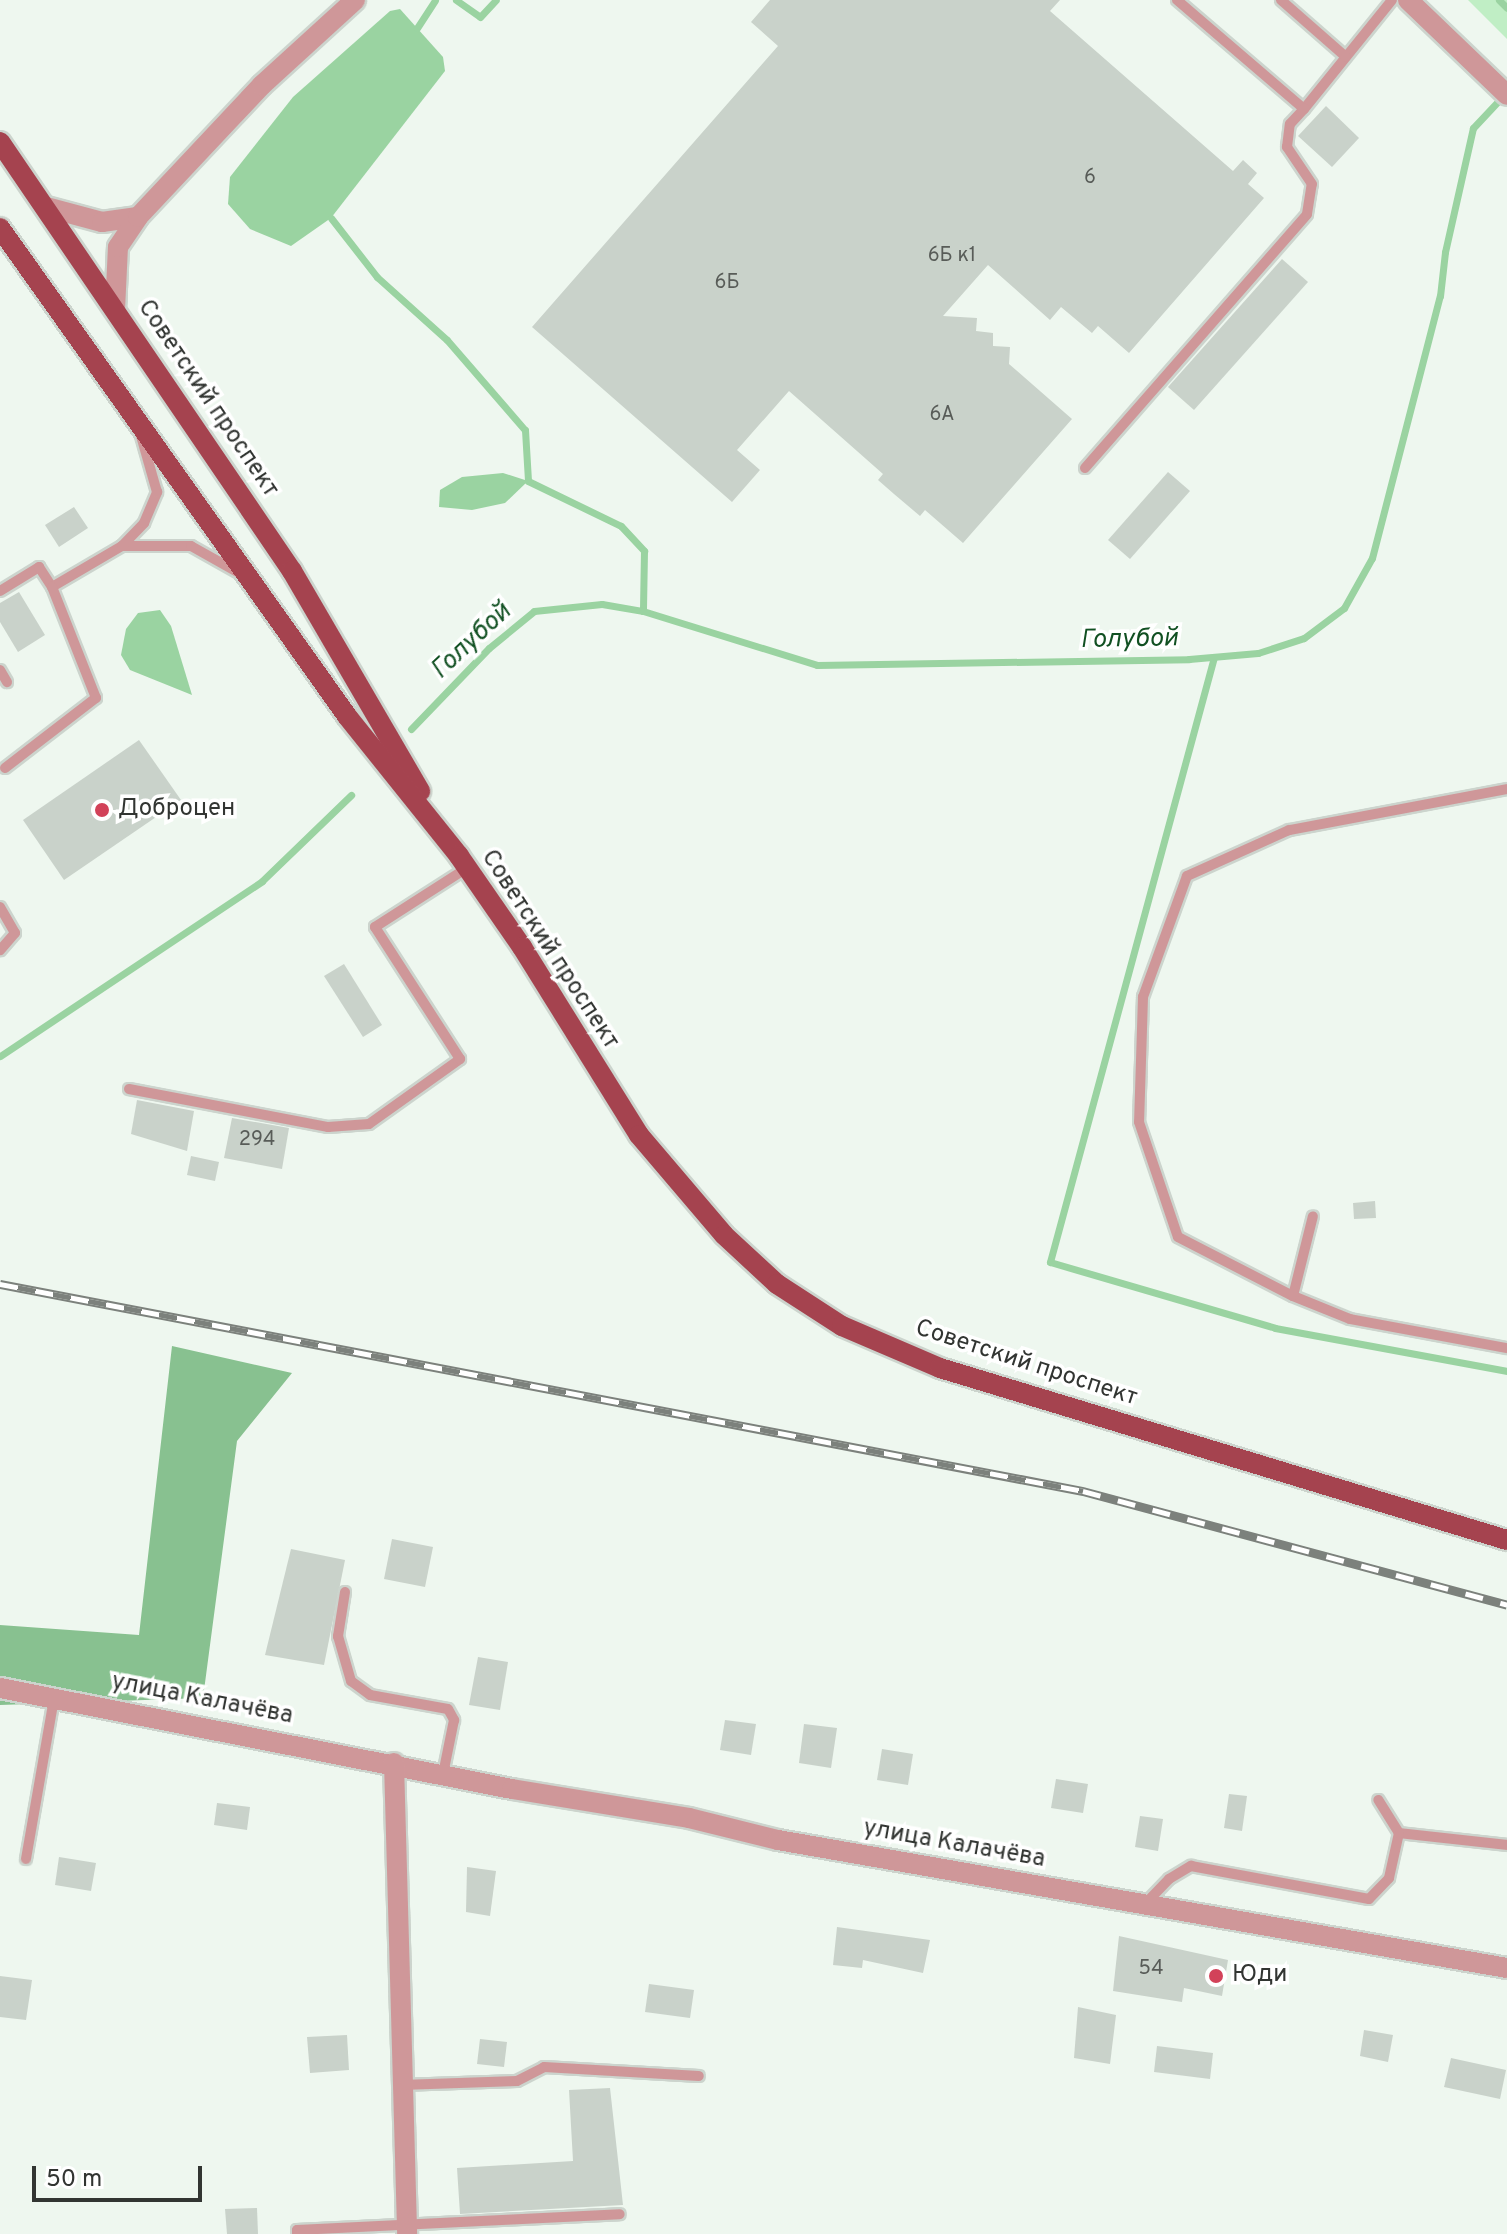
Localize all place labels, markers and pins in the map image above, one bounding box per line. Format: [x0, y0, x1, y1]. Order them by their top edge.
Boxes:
place label: Доброцен [118, 796, 235, 824]
marker: Доброцен [93, 801, 111, 819]
place label: Юди [1232, 1962, 1287, 1990]
marker: Юди [1207, 1967, 1225, 1985]

